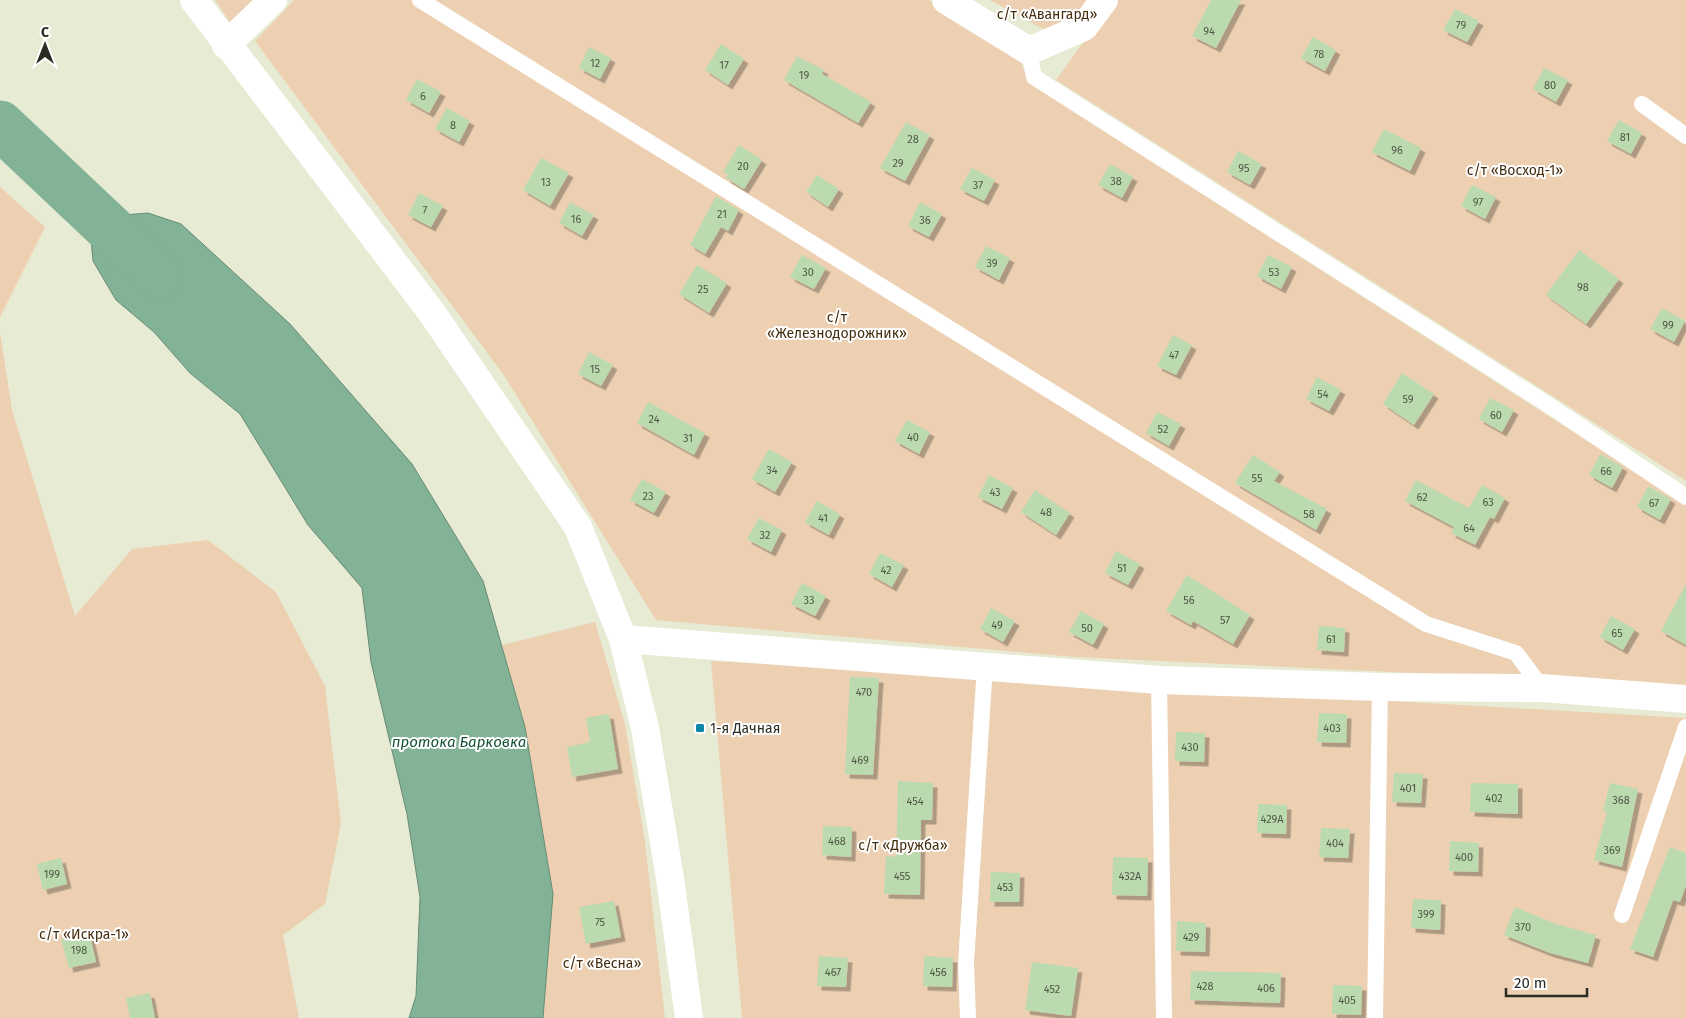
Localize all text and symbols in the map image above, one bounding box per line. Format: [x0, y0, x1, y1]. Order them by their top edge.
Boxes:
park label: с/т «Авангард» [997, 6, 1097, 23]
house number: 79 [1456, 19, 1466, 32]
north arrow [20, 20, 70, 70]
text: С [41, 24, 49, 41]
house number: 94 [1203, 25, 1215, 38]
house number: 78 [1314, 48, 1324, 61]
house number: 12 [590, 57, 600, 70]
house number: 17 [719, 59, 729, 72]
house number: 19 [799, 69, 809, 82]
house number: 80 [1544, 79, 1556, 92]
house number: 6 [420, 90, 426, 103]
house number: 8 [450, 119, 456, 132]
house number: 81 [1620, 131, 1630, 144]
house number: 28 [907, 133, 919, 146]
house number: 96 [1391, 144, 1403, 157]
house number: 29 [892, 157, 904, 170]
house number: 20 [737, 160, 749, 173]
house number: 95 [1238, 162, 1250, 175]
park label: с/т «Восход-1» [1467, 162, 1563, 179]
house number: 38 [1110, 175, 1122, 188]
house number: 13 [541, 176, 551, 189]
house number: 37 [973, 179, 983, 192]
house number: 97 [1473, 196, 1483, 209]
house number: 7 [423, 204, 428, 217]
house number: 21 [717, 208, 727, 221]
house number: 16 [571, 213, 581, 226]
house number: 36 [919, 214, 931, 227]
house number: 39 [986, 257, 998, 270]
house number: 30 [802, 266, 814, 279]
house number: 53 [1269, 266, 1279, 279]
house number: 98 [1577, 281, 1589, 294]
house number: 25 [698, 283, 709, 296]
park label: с/т «Железнодорожник» [767, 309, 907, 342]
house number: 99 [1662, 319, 1674, 332]
house number: 47 [1169, 349, 1179, 362]
house number: 15 [590, 363, 601, 376]
house number: 54 [1317, 388, 1329, 401]
house number: 59 [1402, 393, 1414, 406]
house number: 60 [1490, 409, 1502, 422]
house number: 24 [649, 413, 660, 426]
house number: 52 [1158, 423, 1168, 436]
house number: 40 [907, 431, 919, 444]
house number: 31 [683, 432, 693, 445]
house number: 34 [766, 464, 778, 477]
house number: 66 [1600, 465, 1612, 478]
house number: 55 [1252, 472, 1263, 485]
house number: 43 [989, 486, 1001, 499]
house number: 23 [643, 490, 653, 503]
house number: 62 [1416, 491, 1428, 504]
house number: 63 [1482, 496, 1494, 509]
house number: 67 [1649, 497, 1659, 510]
house number: 48 [1040, 506, 1052, 519]
house number: 58 [1303, 508, 1315, 521]
house number: 41 [818, 512, 828, 525]
house number: 64 [1463, 522, 1475, 535]
house number: 32 [760, 529, 770, 542]
house number: 51 [1117, 562, 1127, 575]
house number: 42 [880, 564, 892, 577]
house number: 33 [804, 594, 814, 607]
house number: 56 [1183, 594, 1195, 607]
house number: 57 [1220, 614, 1230, 627]
house number: 49 [991, 619, 1003, 632]
house number: 50 [1081, 622, 1093, 635]
house number: 65 [1611, 627, 1623, 640]
house number: 61 [1326, 633, 1336, 646]
house number: 470 [856, 686, 872, 699]
place label: 1-я Дачная [710, 720, 780, 737]
marker: 1-я Дачная [694, 722, 706, 734]
house number: 403 [1323, 722, 1341, 735]
water label: протока Барковка [392, 733, 526, 751]
house number: 430 [1181, 741, 1199, 754]
house number: 469 [851, 754, 869, 767]
house number: 401 [1400, 782, 1416, 795]
house number: 402 [1485, 792, 1503, 805]
house number: 368 [1612, 794, 1630, 807]
house number: 454 [906, 795, 924, 808]
house number: 429А [1261, 813, 1284, 826]
house number: 468 [828, 835, 846, 848]
park label: с/т «Дружба» [858, 837, 948, 854]
house number: 404 [1326, 837, 1344, 850]
house number: 369 [1604, 844, 1621, 857]
house number: 400 [1455, 851, 1473, 864]
house number: 199 [44, 868, 60, 881]
house number: 455 [894, 870, 911, 883]
house number: 432А [1119, 870, 1142, 883]
house number: 453 [997, 881, 1013, 894]
house number: 399 [1418, 908, 1435, 921]
house number: 75 [595, 916, 606, 929]
house number: 370 [1515, 921, 1531, 934]
park label: с/т «Искра-1» [39, 926, 129, 943]
house number: 429 [1183, 931, 1200, 944]
house number: 198 [71, 944, 87, 957]
park label: с/т «Весна» [563, 955, 641, 972]
house number: 467 [825, 966, 841, 979]
house number: 456 [929, 966, 947, 979]
scale bar [1506, 966, 1587, 998]
text: 20 m [1514, 974, 1547, 992]
house number: 428 [1196, 980, 1214, 993]
house number: 406 [1257, 982, 1275, 995]
house number: 452 [1044, 983, 1060, 996]
house number: 405 [1338, 994, 1356, 1007]

